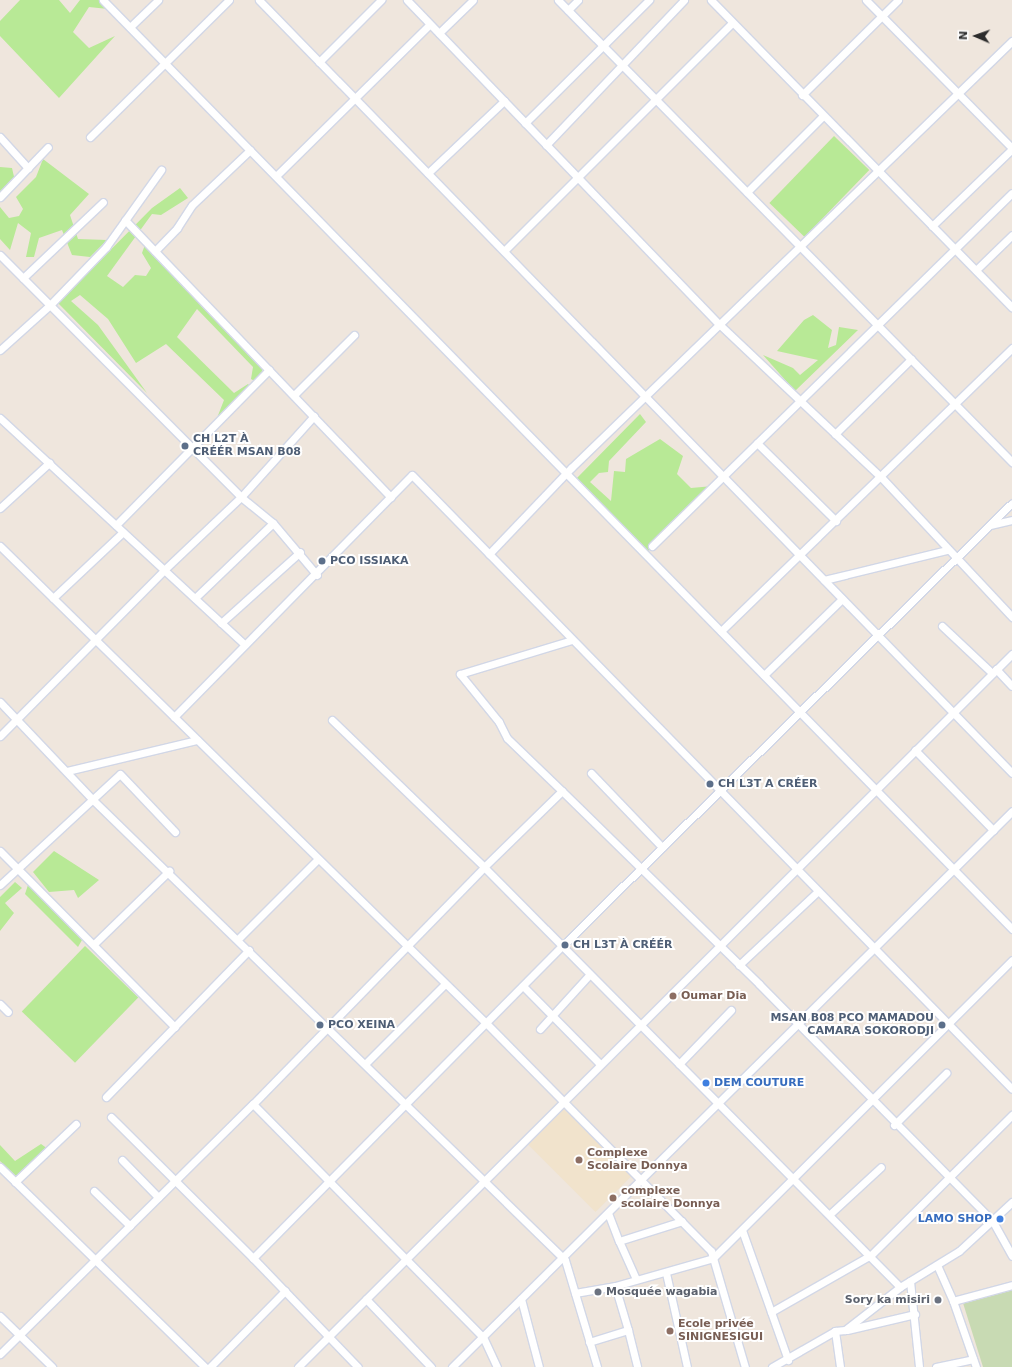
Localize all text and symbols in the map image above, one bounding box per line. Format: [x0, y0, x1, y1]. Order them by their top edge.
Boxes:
north arrow [956, 16, 996, 56]
text: N [957, 31, 970, 40]
place label: CH L2T À CRÉÉR MSAN B08 [193, 433, 301, 459]
marker: CH L2T À CRÉÉR MSAN B08 [180, 441, 190, 451]
place label: PCO ISSIAKA [330, 554, 408, 568]
marker: PCO ISSIAKA [317, 556, 327, 566]
place label: CH L3T A CRÉER [718, 777, 817, 791]
marker: CH L3T A CRÉER [705, 779, 715, 789]
place label: CH L3T À CRÉÉR [573, 938, 672, 952]
marker: CH L3T À CRÉÉR [560, 940, 570, 950]
place label: Oumar Dia [681, 989, 747, 1003]
marker: Oumar Dia [668, 991, 678, 1001]
place label: MSAN B08 PCO MAMADOU CAMARA SOKORODJI [770, 1012, 934, 1038]
place label: PCO XEINA [328, 1018, 395, 1032]
marker: PCO XEINA [315, 1020, 325, 1030]
marker: MSAN B08 PCO MAMADOU CAMARA SOKORODJI [937, 1020, 947, 1030]
place label: DEM COUTURE [714, 1076, 804, 1090]
marker: DEM COUTURE [701, 1078, 711, 1088]
place label: Complexe Scolaire Donnya [587, 1147, 688, 1173]
marker: Complexe Scolaire Donnya [574, 1155, 584, 1165]
place label: complexe scolaire Donnya [621, 1185, 720, 1211]
marker: complexe scolaire Donnya [608, 1193, 618, 1203]
place label: LAMO SHOP [918, 1212, 992, 1226]
marker: LAMO SHOP [995, 1214, 1005, 1224]
place label: Mosquée wagabia [606, 1285, 717, 1299]
marker: Mosquée wagabia [593, 1287, 603, 1297]
place label: Sory ka misiri [845, 1293, 930, 1307]
marker: Sory ka misiri [933, 1295, 943, 1305]
place label: Ecole privée SINIGNESIGUI [678, 1318, 763, 1344]
marker: Ecole privée SINIGNESIGUI [665, 1326, 675, 1336]

